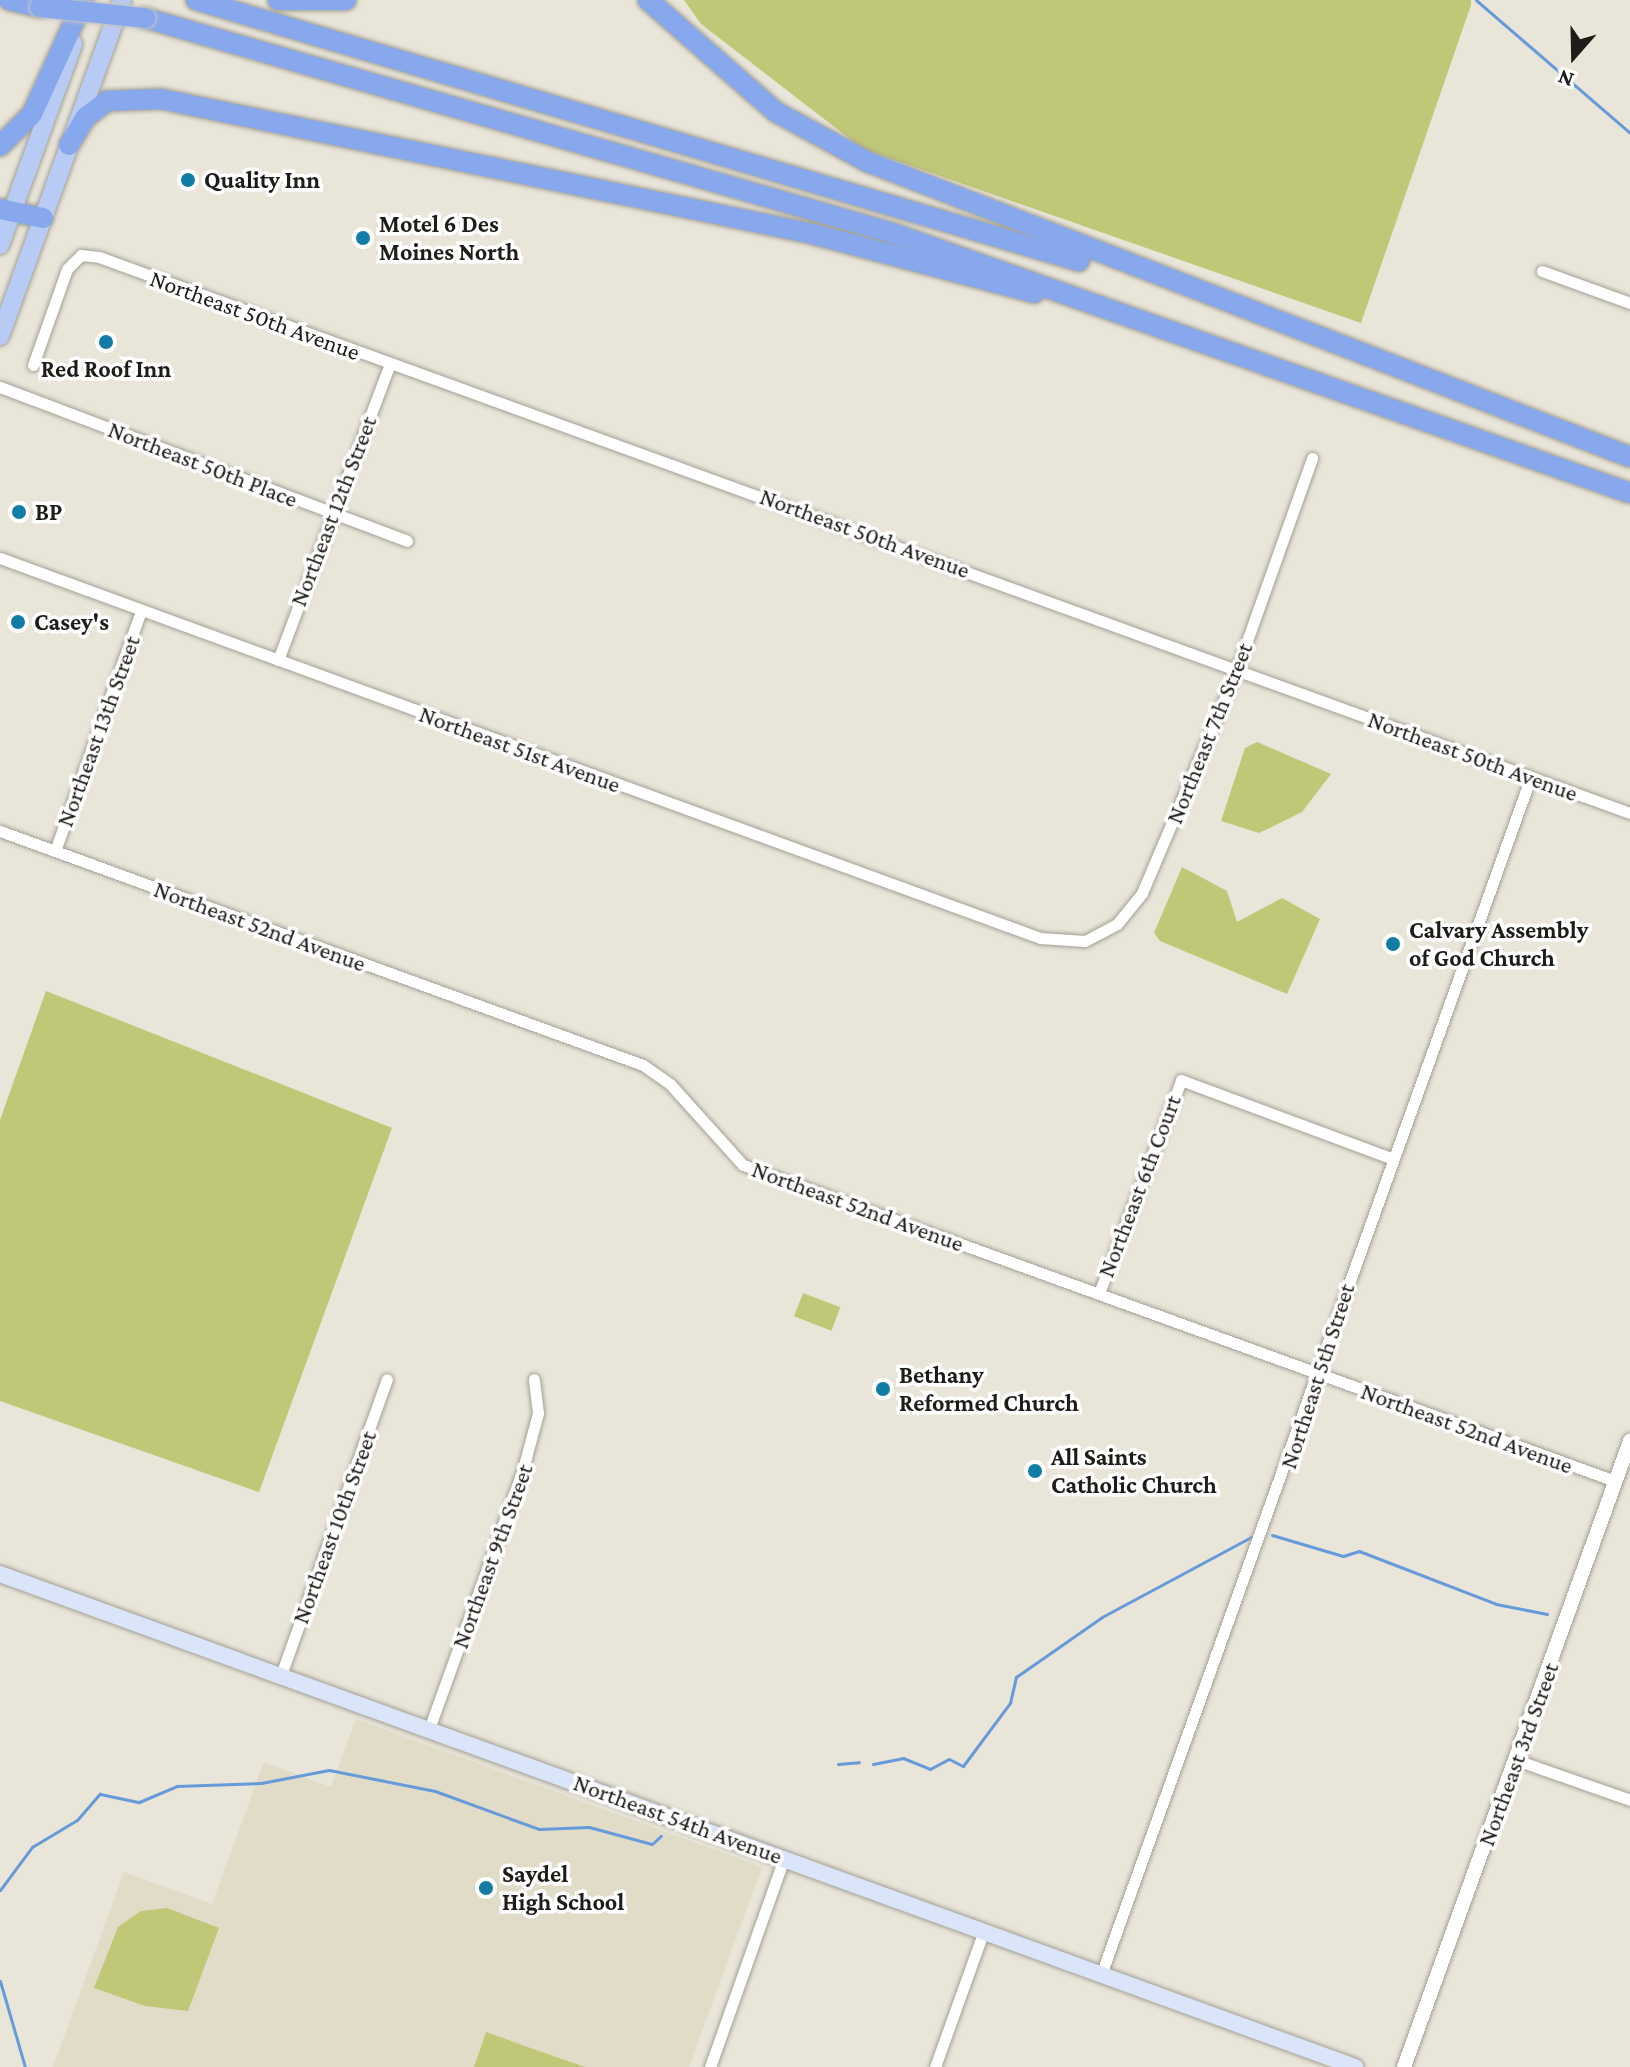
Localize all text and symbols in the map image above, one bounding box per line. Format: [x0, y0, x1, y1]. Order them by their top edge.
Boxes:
north arrow [1534, 16, 1614, 96]
text: N [1554, 65, 1577, 93]
place label: Quality Inn [204, 166, 320, 194]
marker: Quality Inn [179, 171, 197, 189]
place label: Motel 6 Des Moines North [379, 210, 519, 266]
marker: Motel 6 Des Moines North [354, 229, 372, 247]
street label: Northeast 50th Avenue [146, 264, 364, 366]
marker: Red Roof Inn [97, 333, 115, 351]
place label: Red Roof Inn [41, 355, 171, 383]
street label: Northeast 12th Street [283, 412, 383, 610]
street label: Northeast 50th Place [104, 415, 302, 513]
street label: Northeast 50th Avenue [756, 482, 974, 584]
place label: BP [35, 498, 62, 526]
marker: BP [10, 503, 28, 521]
place label: Casey's [34, 608, 109, 636]
marker: Casey's [9, 613, 27, 631]
street label: Northeast 13th Street [50, 631, 146, 831]
street label: Northeast 7th Street [1160, 638, 1258, 828]
street label: Northeast 51st Avenue [415, 699, 625, 799]
street label: Northeast 50th Avenue [1364, 705, 1582, 807]
street label: Northeast 52nd Avenue [150, 874, 370, 978]
place label: Calvary Assembly of God Church [1409, 916, 1588, 972]
marker: Calvary Assembly of God Church [1384, 935, 1402, 953]
street label: Northeast 6th Court [1091, 1091, 1187, 1281]
street label: Northeast 52nd Avenue [748, 1154, 968, 1258]
street label: Northeast 5th Street [1273, 1280, 1361, 1472]
place label: Bethany Reformed Church [899, 1361, 1079, 1417]
street label: Northeast 52nd Avenue [1357, 1376, 1577, 1480]
marker: Bethany Reformed Church [874, 1380, 892, 1398]
street label: Northeast 10th Street [286, 1426, 382, 1628]
place label: All Saints Catholic Church [1051, 1443, 1217, 1499]
street label: Northeast 9th Street [445, 1460, 539, 1652]
marker: All Saints Catholic Church [1026, 1462, 1044, 1480]
street label: Northeast 3rd Street [1471, 1658, 1565, 1850]
street label: Northeast 54th Avenue [570, 1768, 786, 1870]
place label: Saydel High School [502, 1860, 624, 1916]
marker: Saydel High School [477, 1879, 495, 1897]

